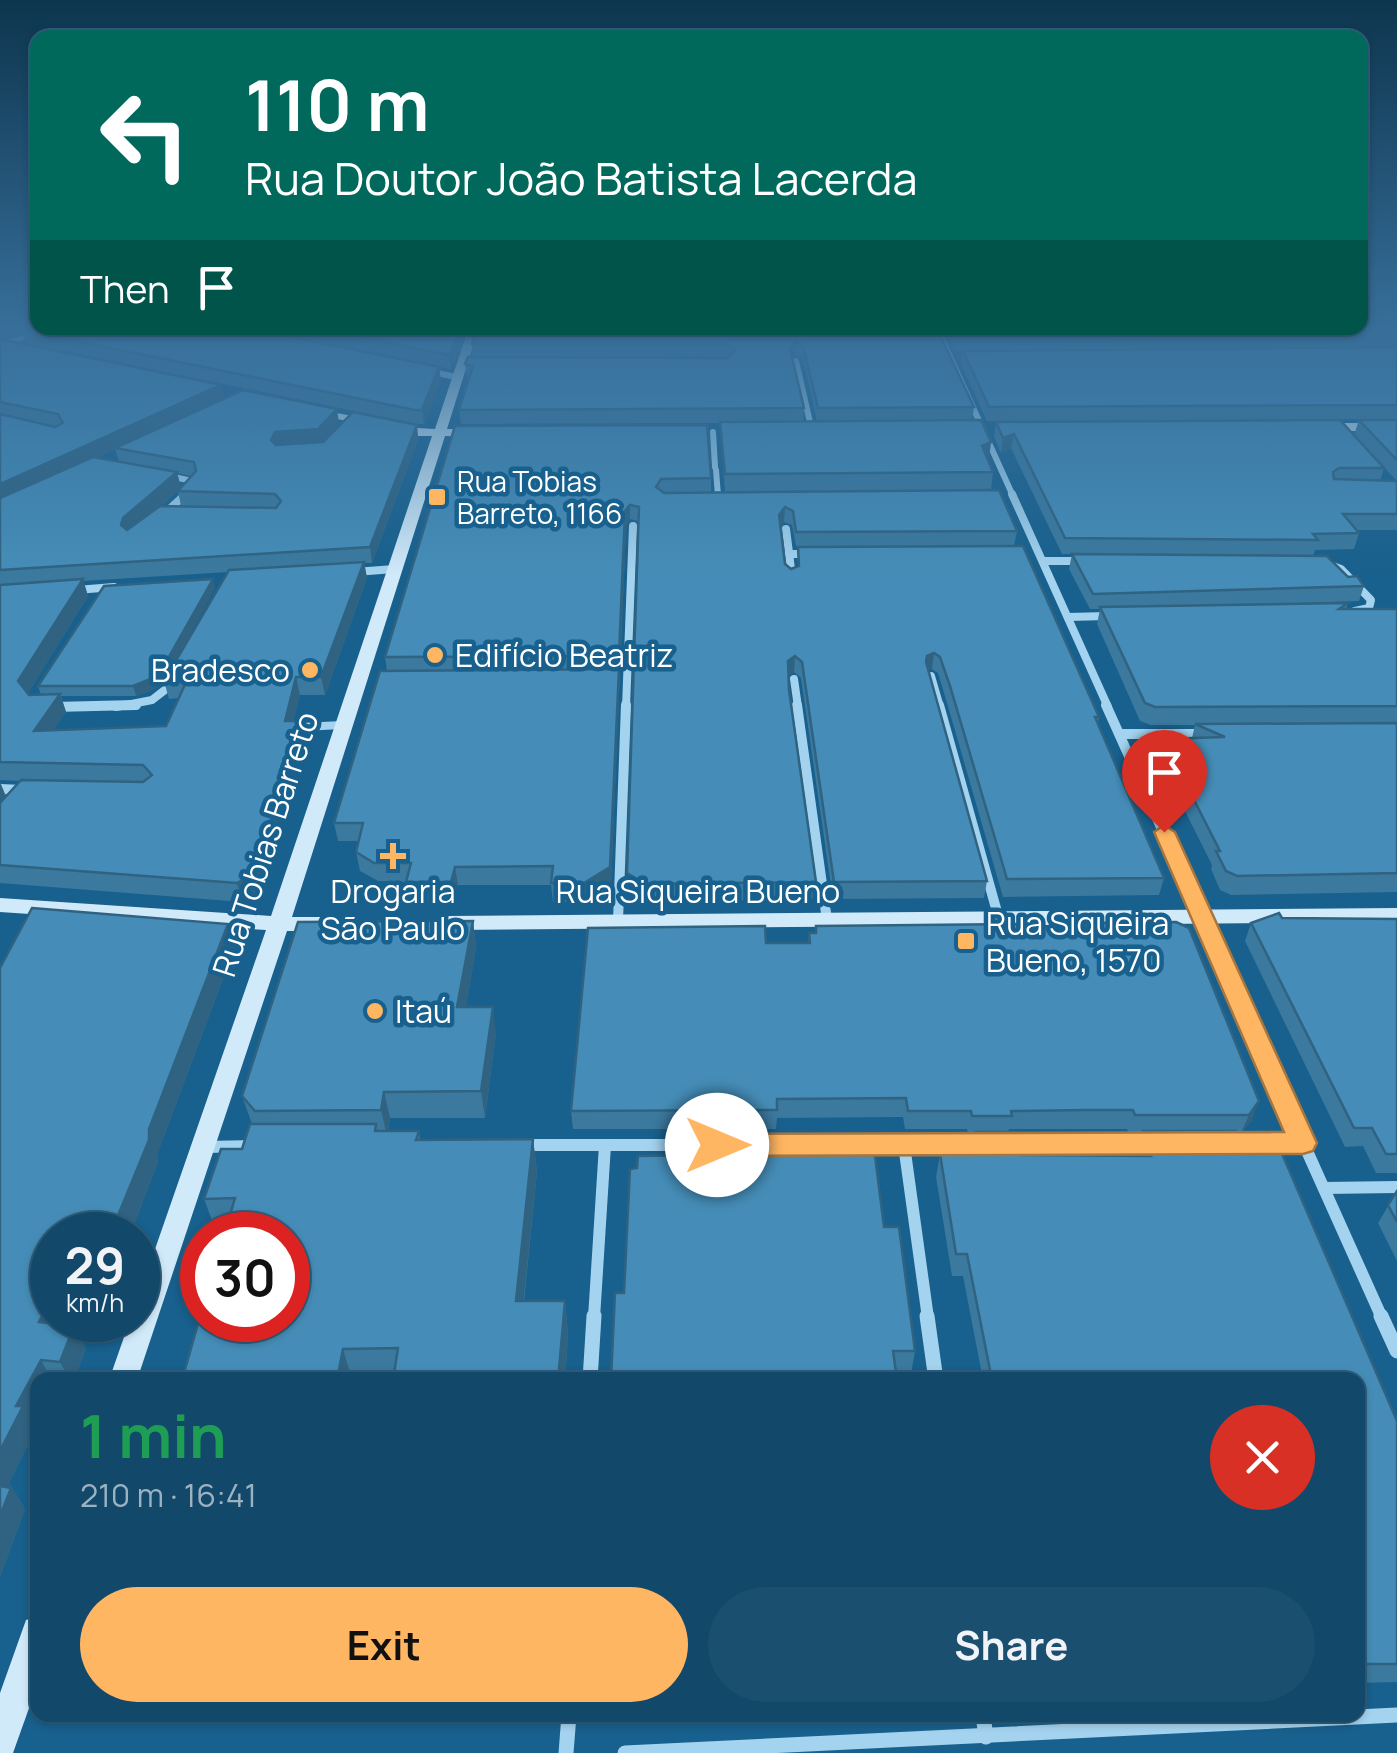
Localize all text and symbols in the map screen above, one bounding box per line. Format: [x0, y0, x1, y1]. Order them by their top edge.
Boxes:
text: 110 m [245, 56, 429, 152]
icon: left [80, 70, 210, 200]
text: Rua Doutor João Batista Lacerda [245, 147, 917, 209]
icon: arrive [189, 260, 244, 315]
text: Then [80, 262, 169, 314]
place label: Rua Tobias Barreto, 1166 [457, 462, 622, 532]
marker: Rua Tobias Barreto, 1166 [426, 486, 448, 508]
place label: Edifício Beatriz [455, 633, 674, 677]
marker: Edifício Beatriz [424, 644, 446, 666]
place label: Bradesco [151, 648, 290, 692]
marker: Bradesco [299, 659, 321, 681]
street label: Rua Tobias Barreto [201, 706, 329, 982]
pin [1122, 730, 1207, 833]
icon: arrive [1137, 745, 1192, 800]
marker: Drogaria São Paulo [382, 845, 404, 867]
place label: Drogaria São Paulo [321, 869, 465, 950]
street label: Rua Siqueira Bueno [556, 869, 840, 913]
place label: Rua Siqueira Bueno, 1570 [986, 901, 1169, 982]
marker: Rua Siqueira Bueno, 1570 [955, 930, 977, 952]
place label: Itaú [395, 989, 452, 1033]
marker: Itaú [364, 1000, 386, 1022]
position arrow [665, 1093, 769, 1197]
speed limit sign: 30 [180, 1212, 310, 1342]
text: 29 [65, 1231, 125, 1299]
text: km/h [66, 1285, 124, 1320]
text: 1 min [80, 1394, 227, 1476]
button: close [1210, 1405, 1315, 1510]
text: 210 m · 16:41 [80, 1473, 257, 1517]
button: Exit [80, 1587, 688, 1702]
button: Share [708, 1587, 1315, 1702]

